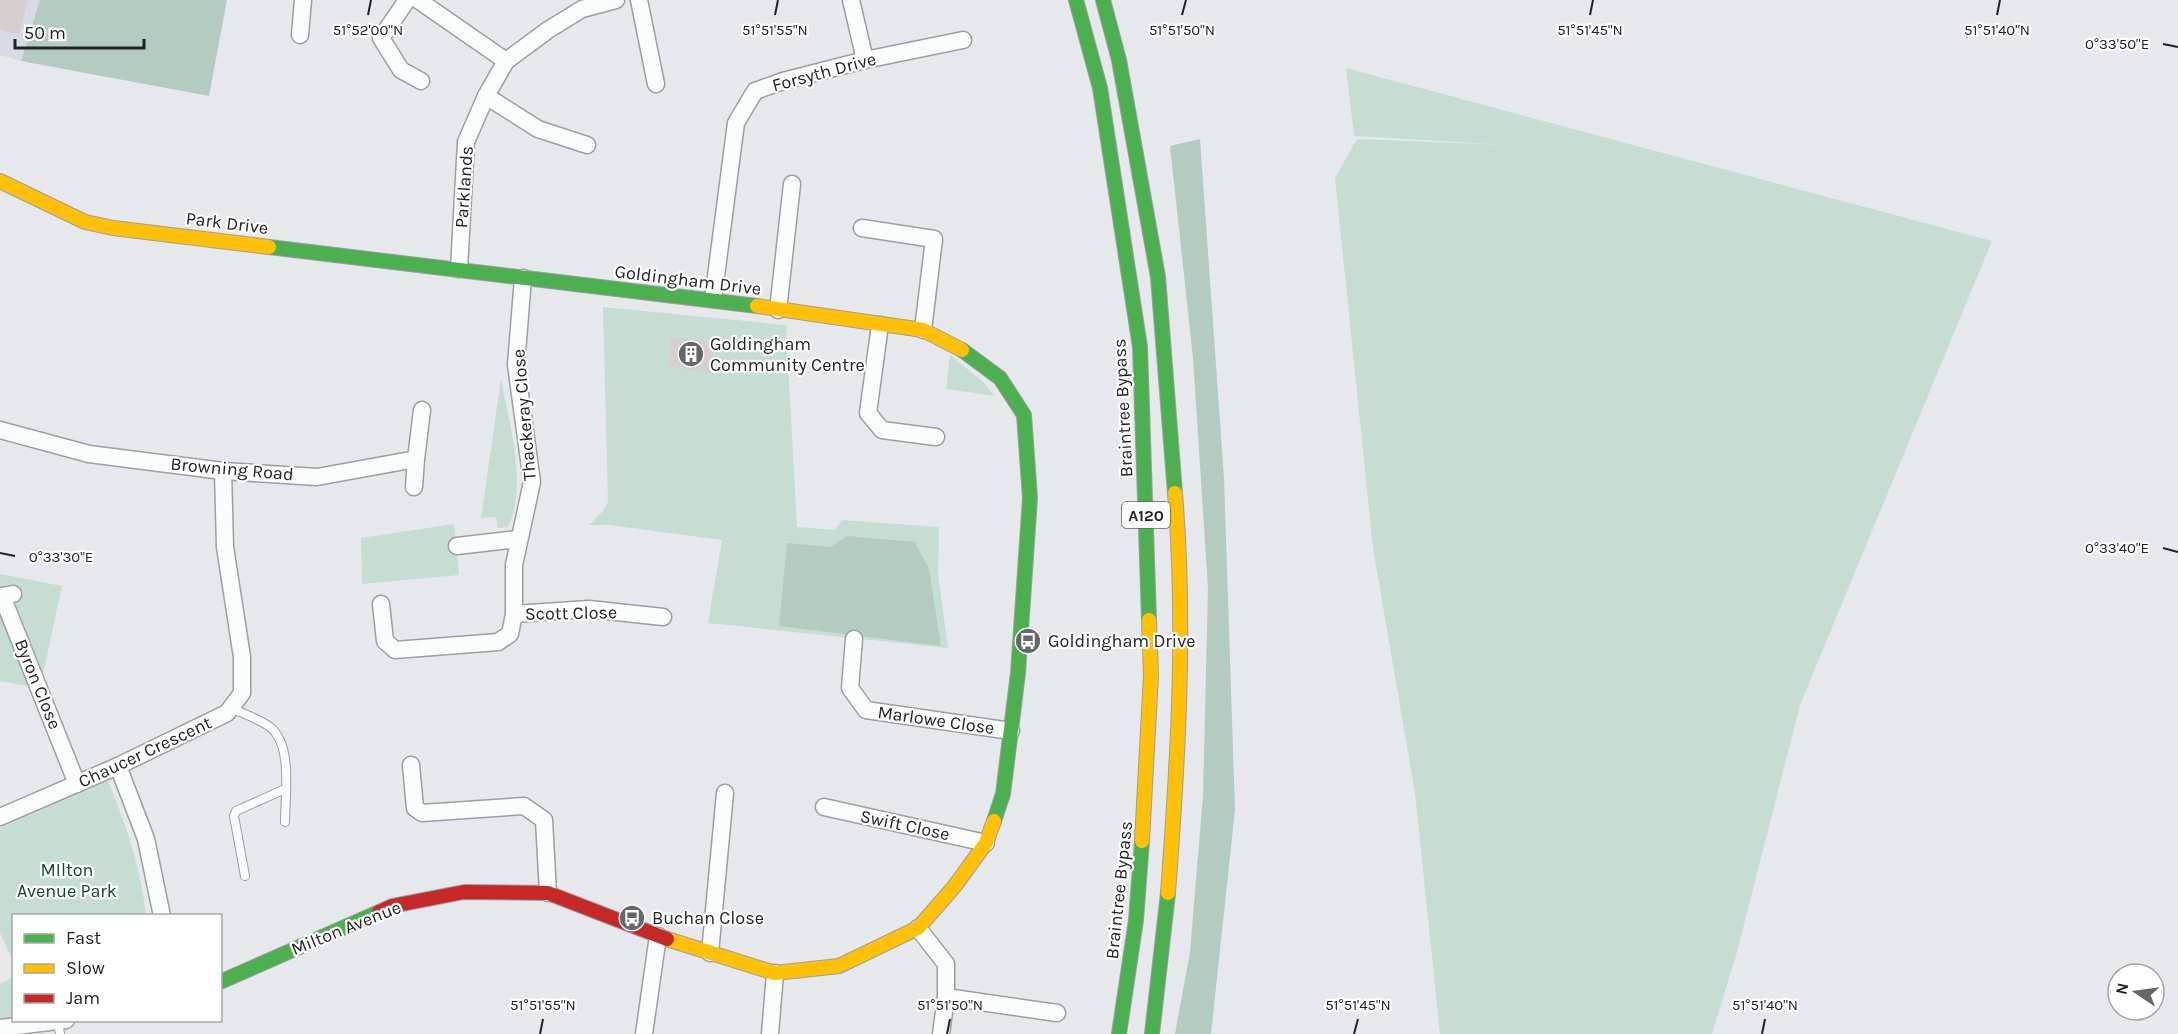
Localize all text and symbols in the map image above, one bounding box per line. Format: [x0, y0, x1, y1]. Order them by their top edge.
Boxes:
scale bar [15, 12, 144, 50]
text: 51°52'00"N [333, 21, 403, 39]
text: 51°51'55"N [742, 21, 808, 39]
text: 51°51'50"N [1149, 21, 1215, 39]
text: 51°51'45"N [1557, 21, 1623, 39]
text: 51°51'40"N [1964, 21, 2030, 39]
text: 50 m [24, 22, 66, 44]
text: 0°33'50"E [2085, 35, 2149, 53]
street label: Forsyth Drive [770, 48, 878, 96]
street label: Parklands [450, 145, 478, 229]
street label: Park Drive [185, 207, 269, 239]
street label: Goldingham Drive [613, 260, 763, 300]
place label: Goldingham Community Centre [710, 333, 865, 376]
street label: Braintree Bypass [1108, 338, 1138, 478]
building icon: Goldingham Community Centre [676, 339, 706, 369]
street label: Thackeray Close [507, 348, 541, 482]
street label: Browning Road [170, 453, 294, 485]
road number: A120 [1122, 502, 1170, 528]
text: 0°33'40"E [2085, 539, 2149, 557]
text: 0°33'30"E [29, 548, 93, 566]
street label: Scott Close [525, 601, 617, 625]
bus stop icon: Goldingham Drive [1013, 626, 1043, 656]
place label: Goldingham Drive [1048, 630, 1195, 652]
street label: Byron Close [10, 636, 66, 732]
street label: Marlowe Close [876, 701, 996, 739]
street label: Chaucer Crescent [75, 711, 215, 792]
street label: Swift Close [858, 805, 952, 845]
street label: Braintree Bypass [1101, 820, 1137, 960]
park label: MIlton Avenue Park [17, 859, 117, 902]
street label: Milton Avenue [288, 896, 404, 960]
bus stop icon: Buchan Close [617, 903, 647, 933]
place label: Buchan Close [652, 907, 764, 929]
legend [12, 914, 222, 1022]
text: Fast [66, 927, 101, 949]
text: Slow [66, 957, 105, 979]
north arrow [2106, 962, 2166, 1022]
text: N [2111, 981, 2132, 996]
text: Jam [66, 987, 100, 1009]
text: 51°51'55"N [510, 996, 576, 1014]
text: 51°51'50"N [917, 996, 983, 1014]
text: 51°51'45"N [1325, 996, 1391, 1014]
text: 51°51'40"N [1732, 996, 1798, 1014]

